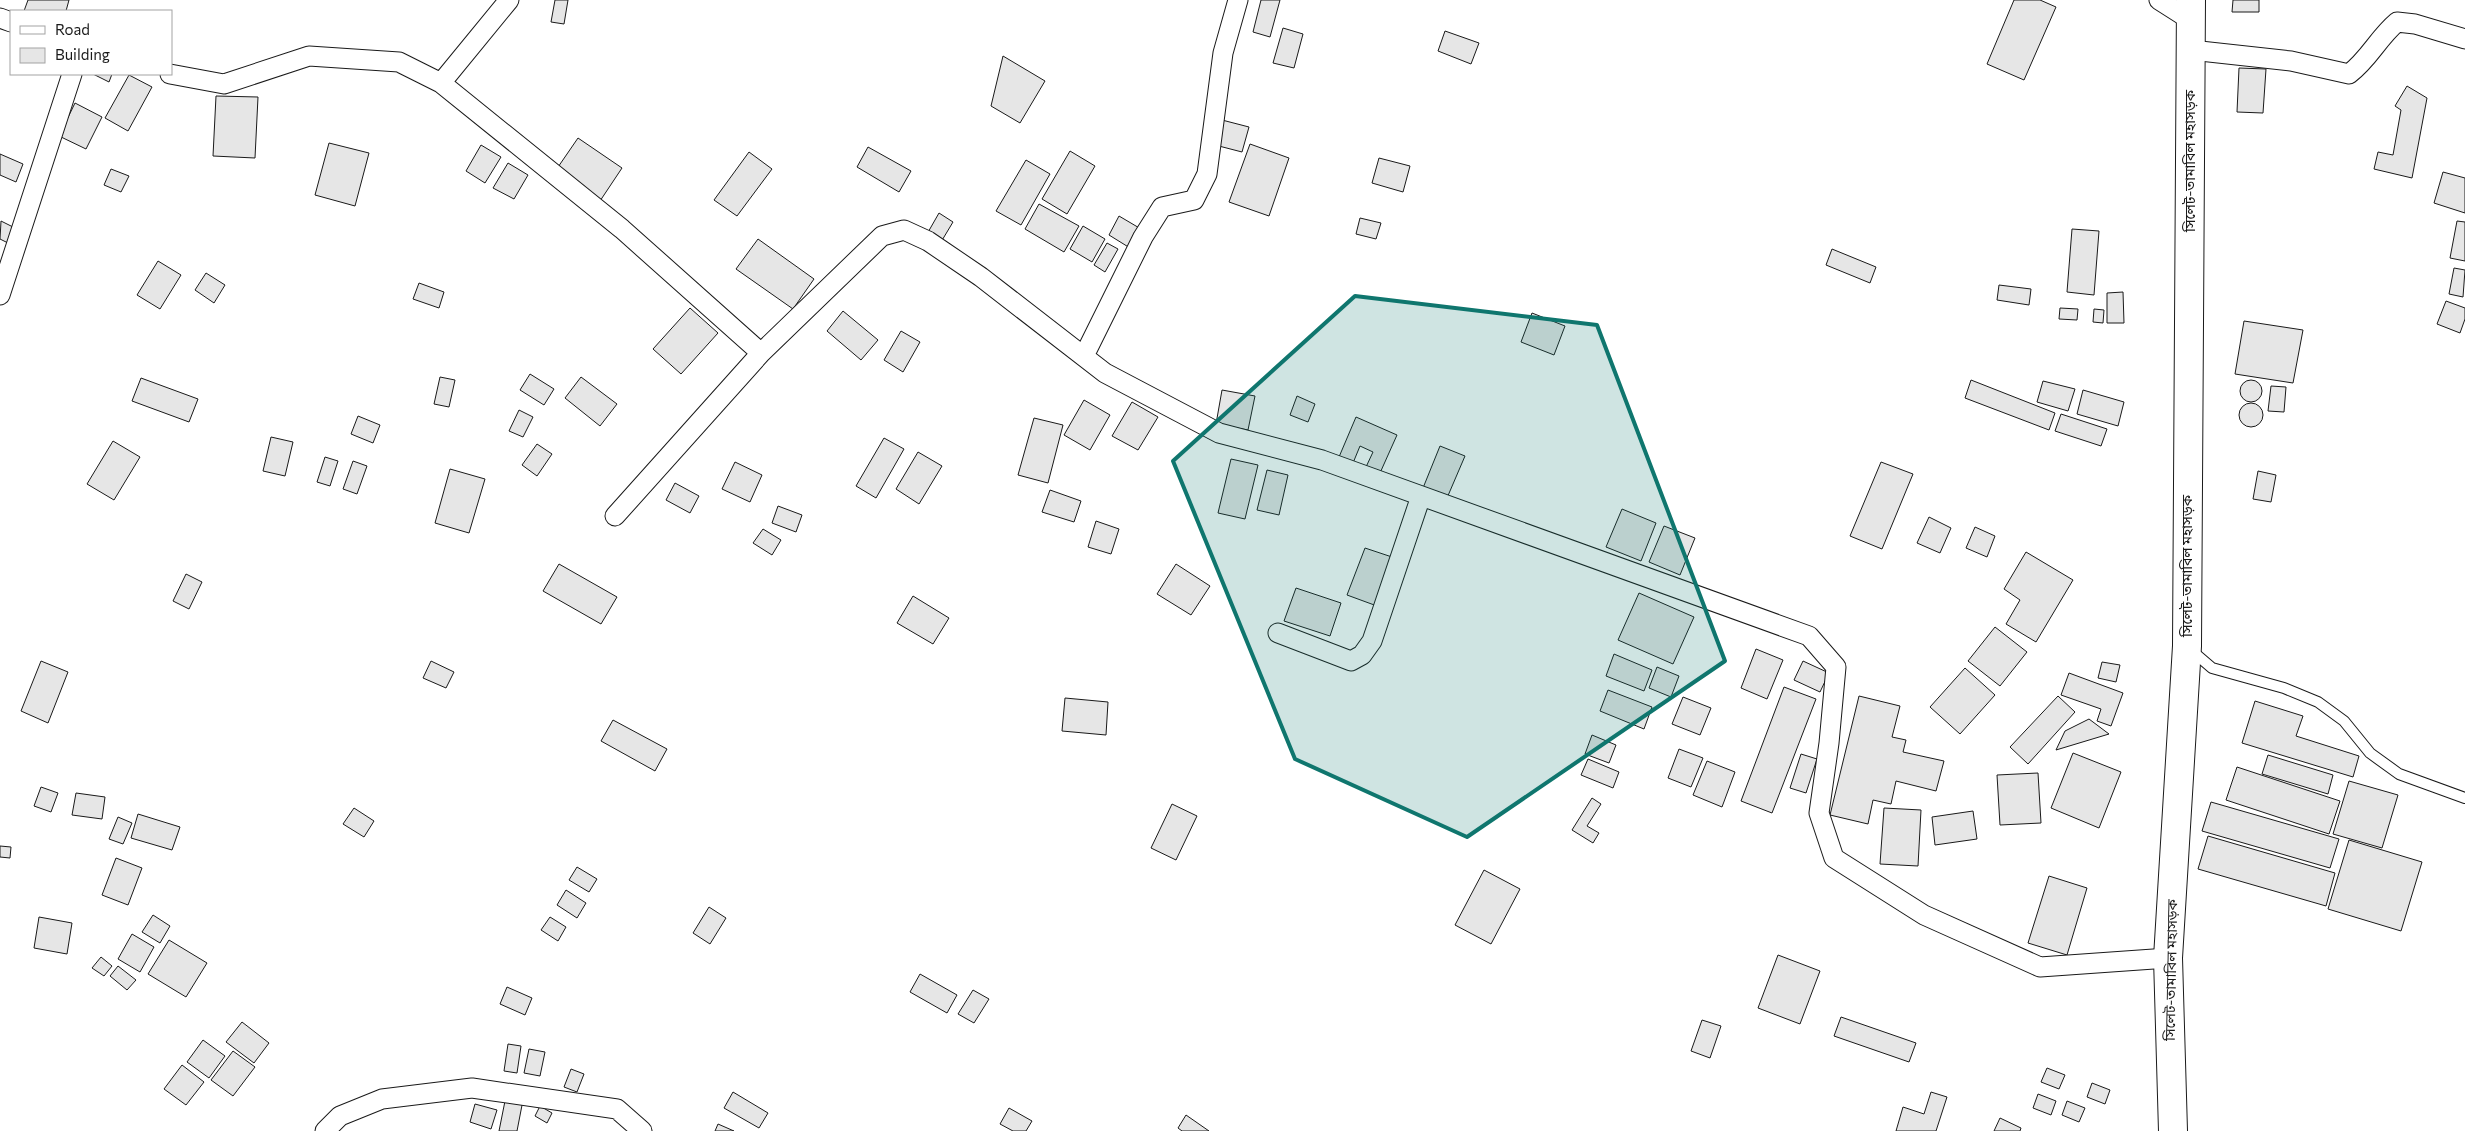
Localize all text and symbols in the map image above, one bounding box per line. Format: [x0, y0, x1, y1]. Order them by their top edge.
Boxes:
legend [10, 10, 172, 75]
text: Road [55, 20, 90, 38]
text: Building [55, 45, 110, 63]
street label: সিলেট-তামাবিল মহাসড়ক [2181, 89, 2198, 233]
street label: সিলেট-তামাবিল মহাসড়ক [2178, 494, 2195, 638]
street label: সিলেট-তামাবিল মহাসড়ক [2161, 898, 2180, 1042]

